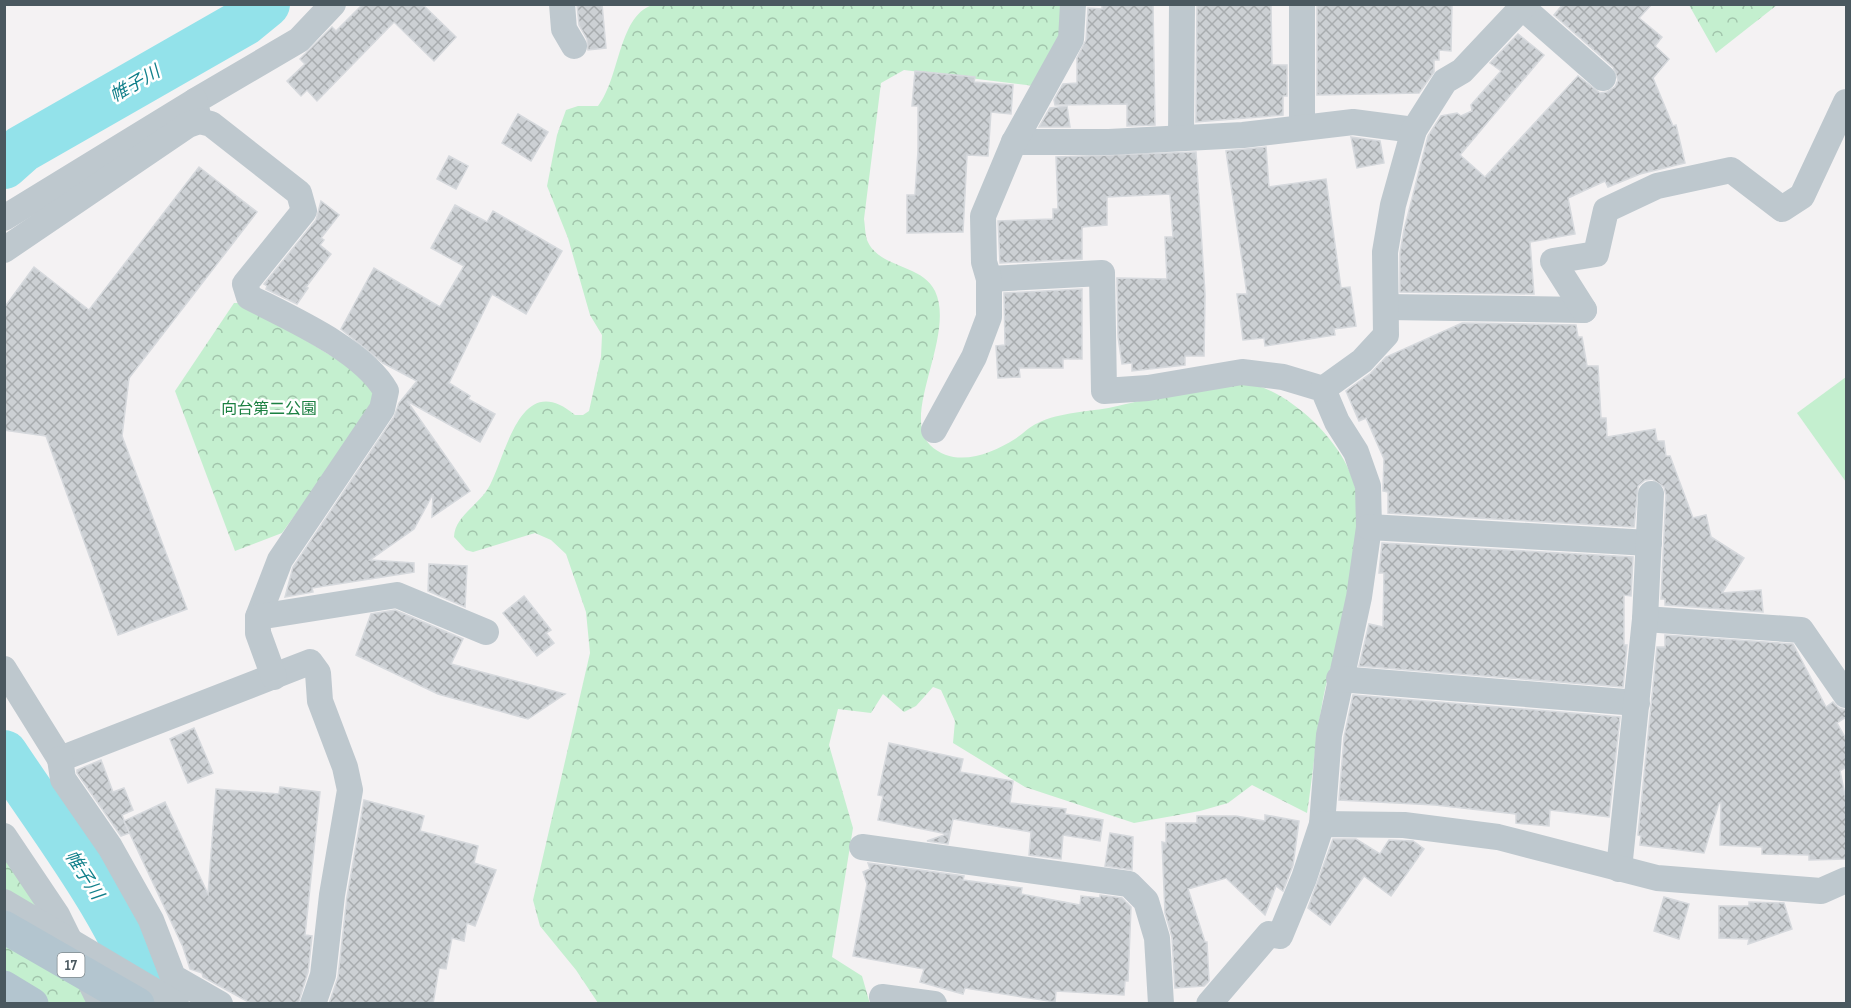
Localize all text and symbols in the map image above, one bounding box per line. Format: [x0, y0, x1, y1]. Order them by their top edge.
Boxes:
water label: 帷子川 [106, 60, 165, 107]
park label: 向台第二公園 [221, 400, 317, 419]
water label: 帷子川 [60, 847, 109, 905]
road number: 17 [58, 953, 84, 977]

